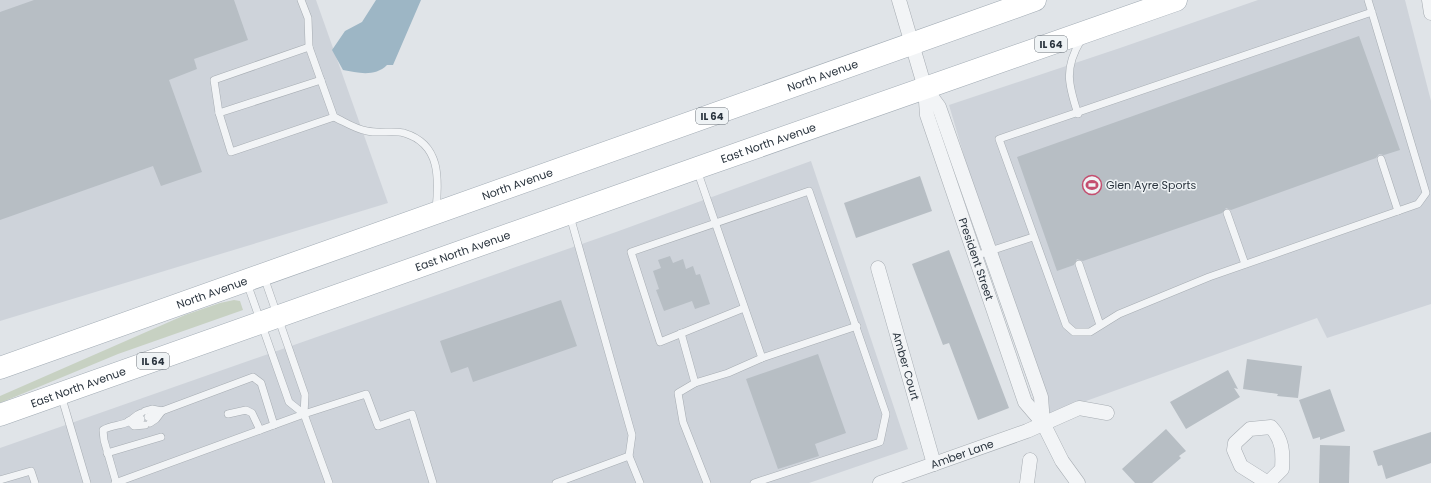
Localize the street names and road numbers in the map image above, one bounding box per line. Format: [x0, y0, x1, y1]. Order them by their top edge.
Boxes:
road number: IL 64 [1035, 36, 1067, 52]
street label: North Avenue [785, 56, 860, 96]
road number: IL 64 [696, 108, 728, 124]
street label: East North Avenue [718, 119, 818, 167]
street label: North Avenue [480, 164, 555, 204]
street label: President Street [955, 216, 998, 302]
street label: East North Avenue [413, 227, 513, 275]
street label: North Avenue [174, 273, 250, 313]
street label: Amber Court [889, 330, 923, 402]
road number: IL 64 [137, 353, 169, 369]
street label: East North Avenue [28, 363, 128, 412]
street label: Amber Lane [928, 435, 996, 473]

